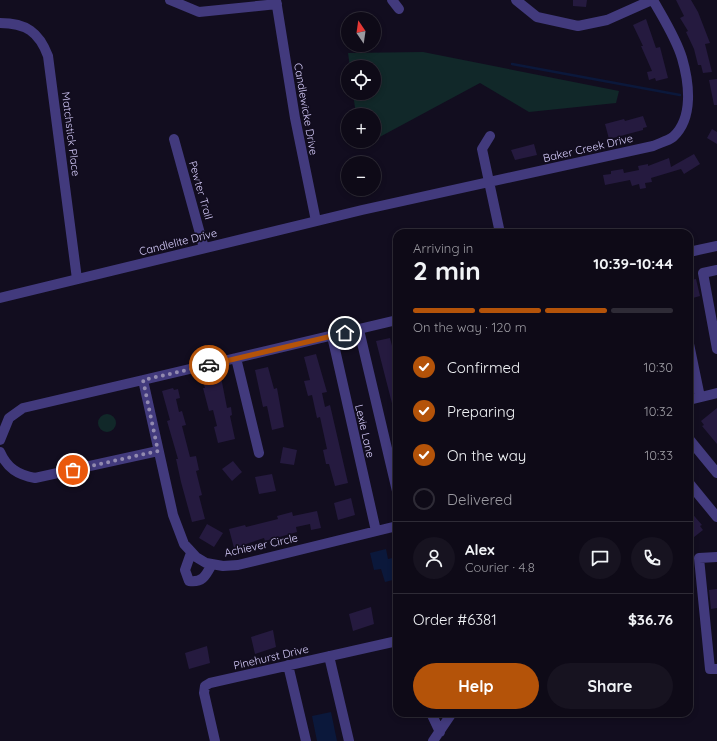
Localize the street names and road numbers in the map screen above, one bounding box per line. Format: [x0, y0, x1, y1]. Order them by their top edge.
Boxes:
street label: Candlewicke Drive [291, 62, 321, 156]
street label: Matchstick Place [59, 91, 83, 177]
street label: Baker Creek Drive [542, 131, 634, 165]
street label: Pewter Trail [186, 159, 216, 221]
street label: Candlelite Drive [138, 226, 218, 258]
street label: Lexie Lane [352, 403, 378, 459]
street label: Achiever Circle [223, 530, 299, 560]
street label: Pinehurst Drive [232, 642, 310, 672]

